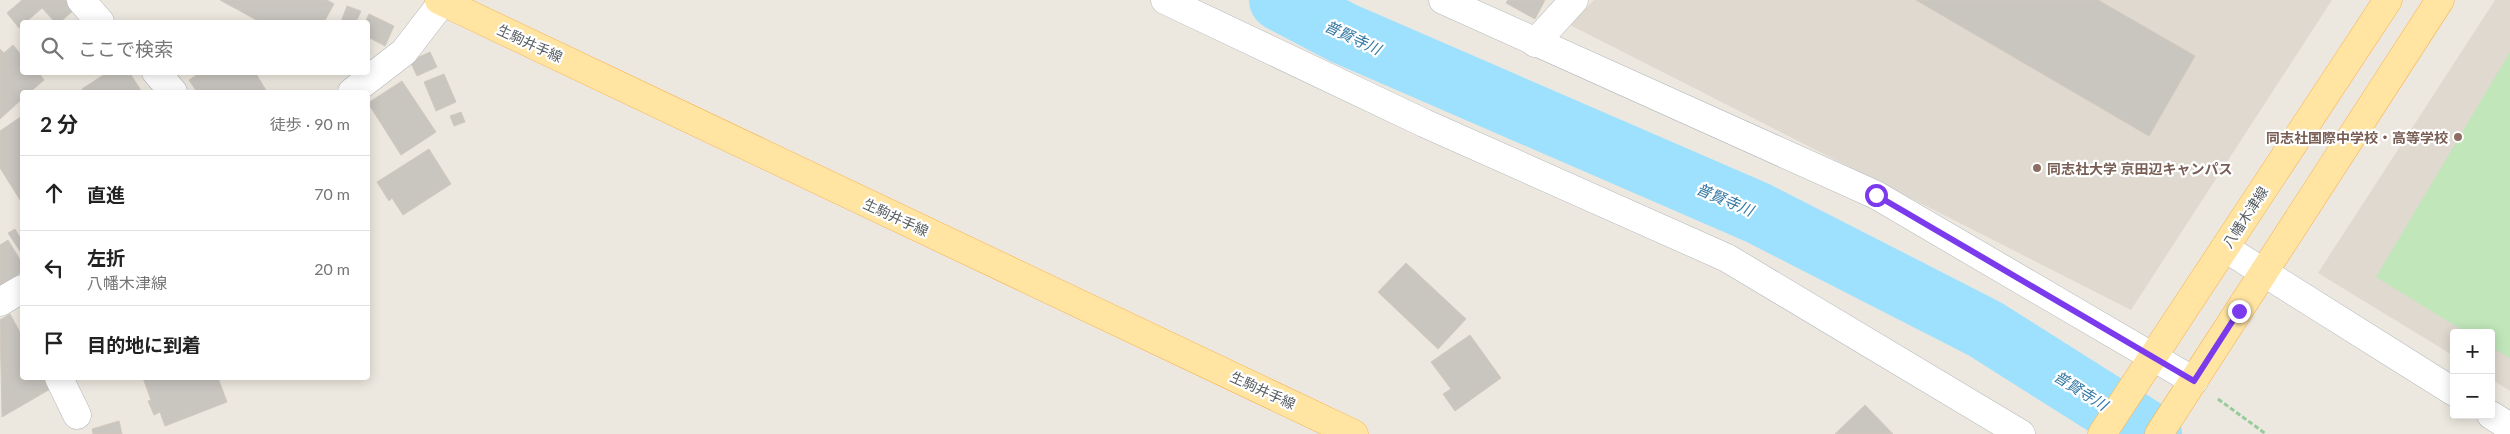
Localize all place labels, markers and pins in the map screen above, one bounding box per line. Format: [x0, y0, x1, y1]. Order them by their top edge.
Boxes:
place label: 同志社国際中学校・高等学校 [2266, 129, 2448, 146]
marker: 同志社国際中学校・高等学校 [2452, 131, 2464, 143]
place label: 同志社大学 京田辺キャンパス [2047, 160, 2232, 177]
marker: 同志社大学 京田辺キャンパス [2031, 162, 2043, 174]

